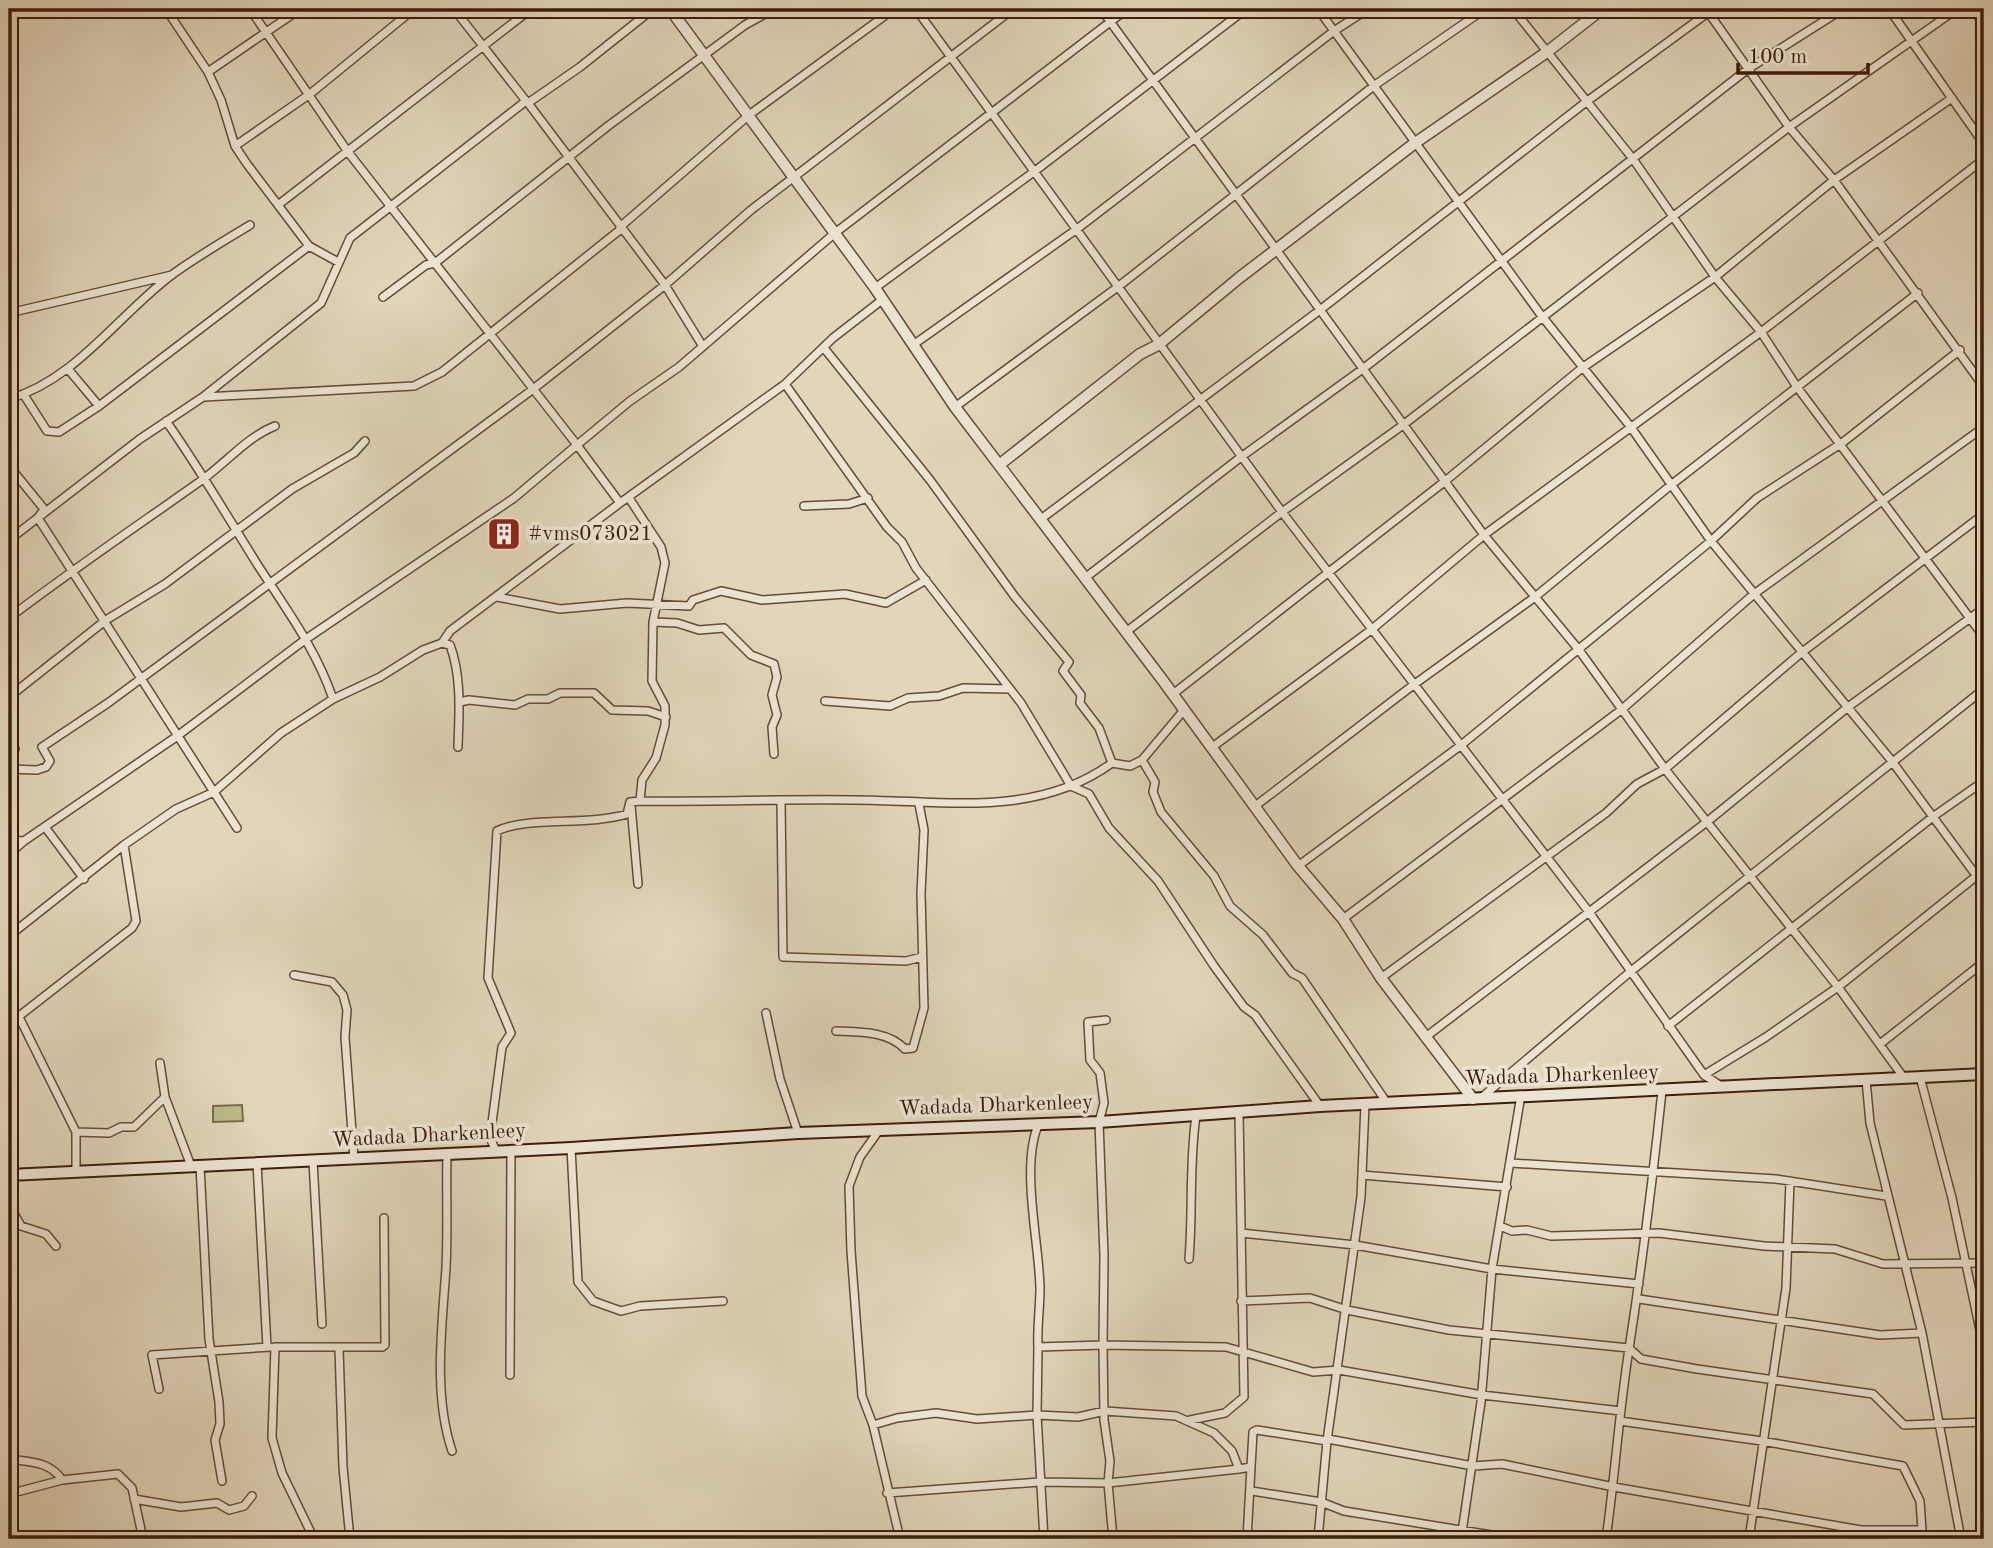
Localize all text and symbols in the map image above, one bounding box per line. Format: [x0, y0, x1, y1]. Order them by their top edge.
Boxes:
scale bar [1738, 32, 1867, 76]
text: 100 m [1748, 47, 1807, 68]
building icon: #vms073021 [485, 515, 523, 553]
place label: #vms073021 [528, 524, 652, 545]
street label: Wadada Dharkenleey [1464, 1062, 1660, 1090]
street label: Wadada Dharkenleey [898, 1092, 1094, 1120]
street label: Wadada Dharkenleey [331, 1120, 527, 1152]

